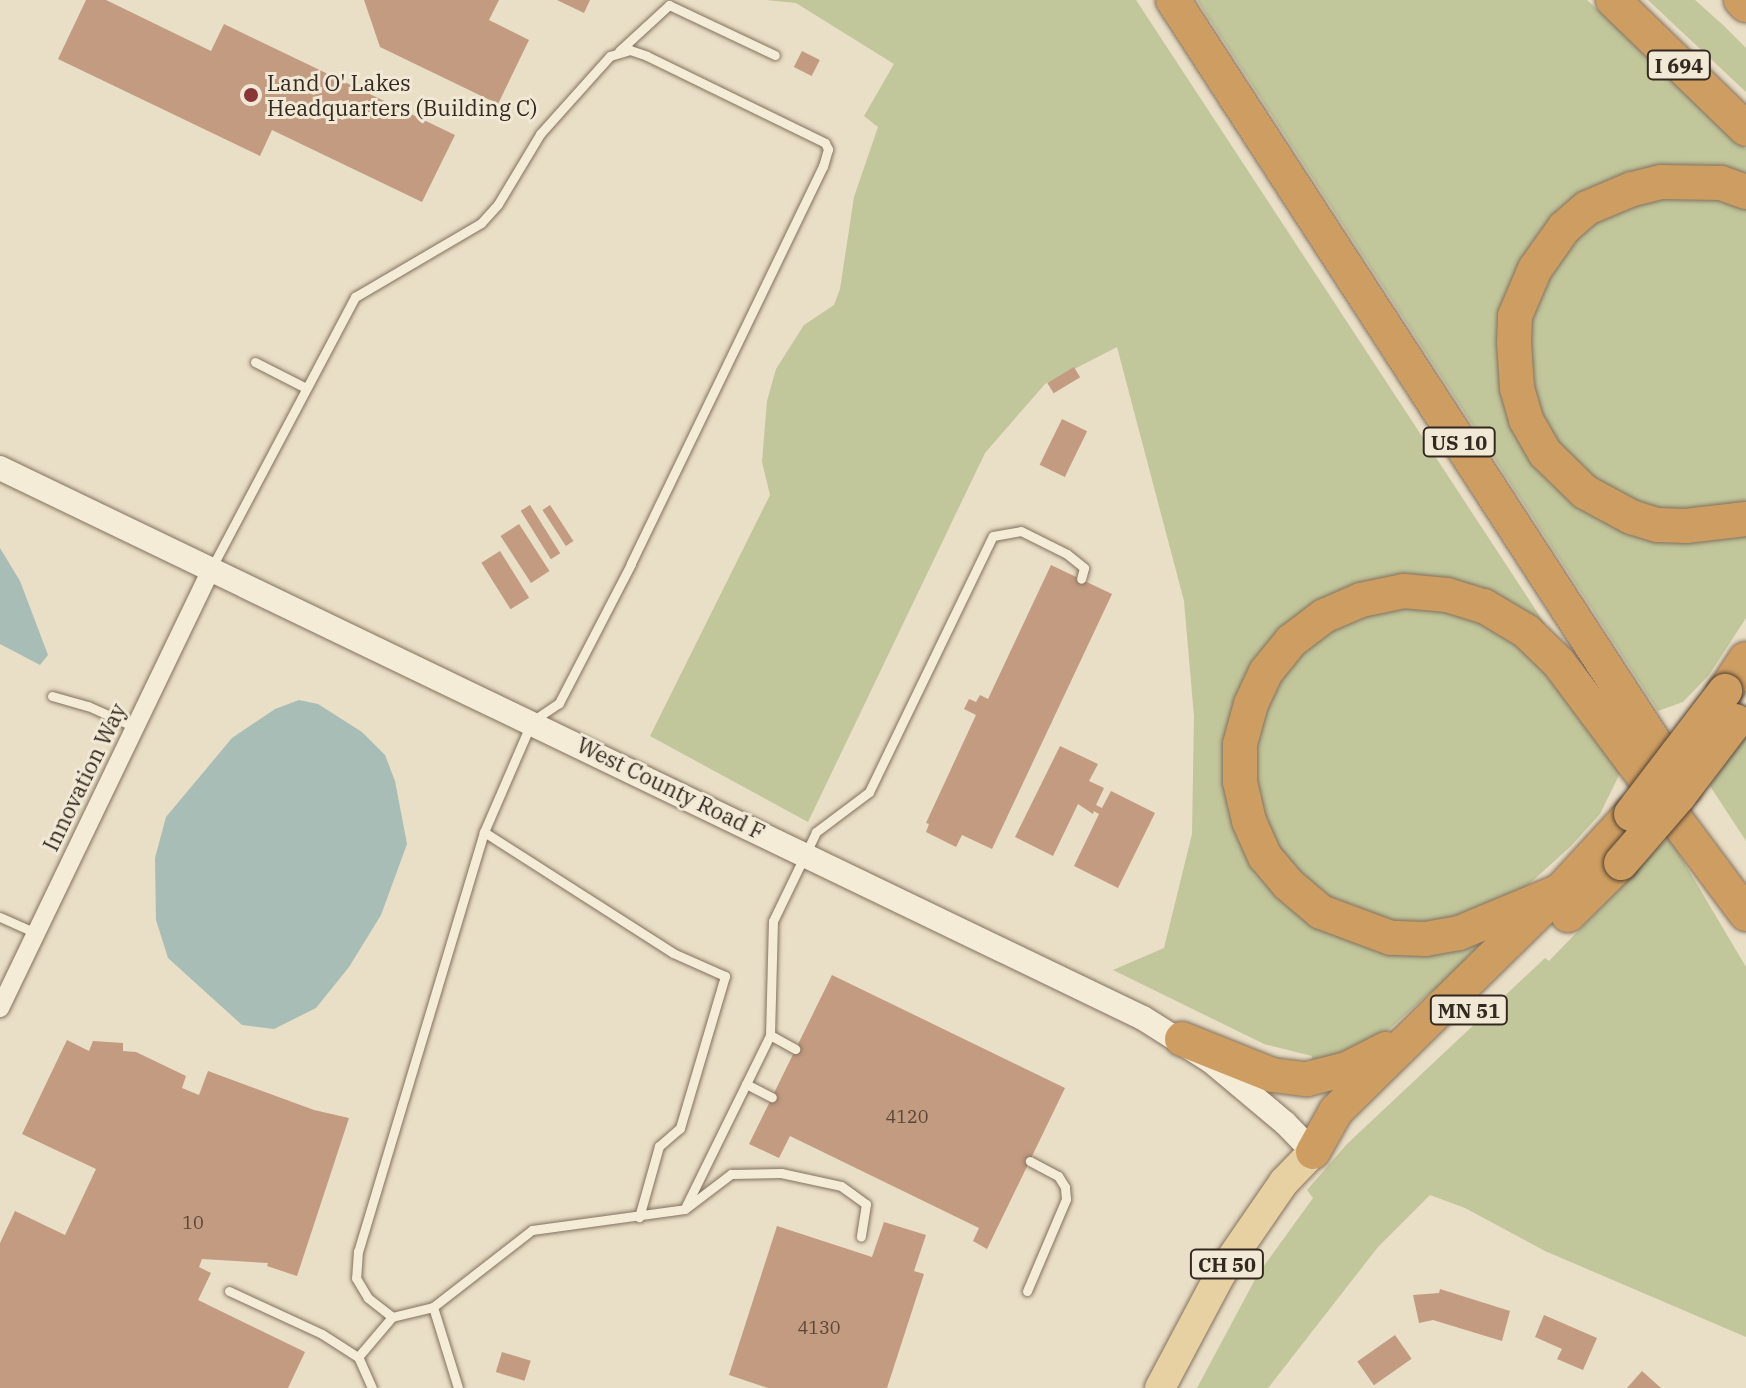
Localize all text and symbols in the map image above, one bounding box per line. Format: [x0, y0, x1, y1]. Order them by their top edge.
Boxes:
road number: I 694 [1645, 49, 1713, 81]
place label: Land O' Lakes Headquarters (Building C) [267, 69, 537, 120]
marker: Land O' Lakes Headquarters (Building C) [242, 86, 260, 104]
road number: US 10 [1421, 426, 1497, 458]
street label: Innovation Way [37, 699, 131, 855]
street label: West County Road F [573, 731, 769, 845]
road number: MN 51 [1429, 994, 1509, 1026]
house number: 4120 [885, 1106, 929, 1128]
house number: 10 [182, 1212, 204, 1234]
road number: CH 50 [1189, 1248, 1265, 1280]
house number: 4130 [797, 1317, 841, 1339]

